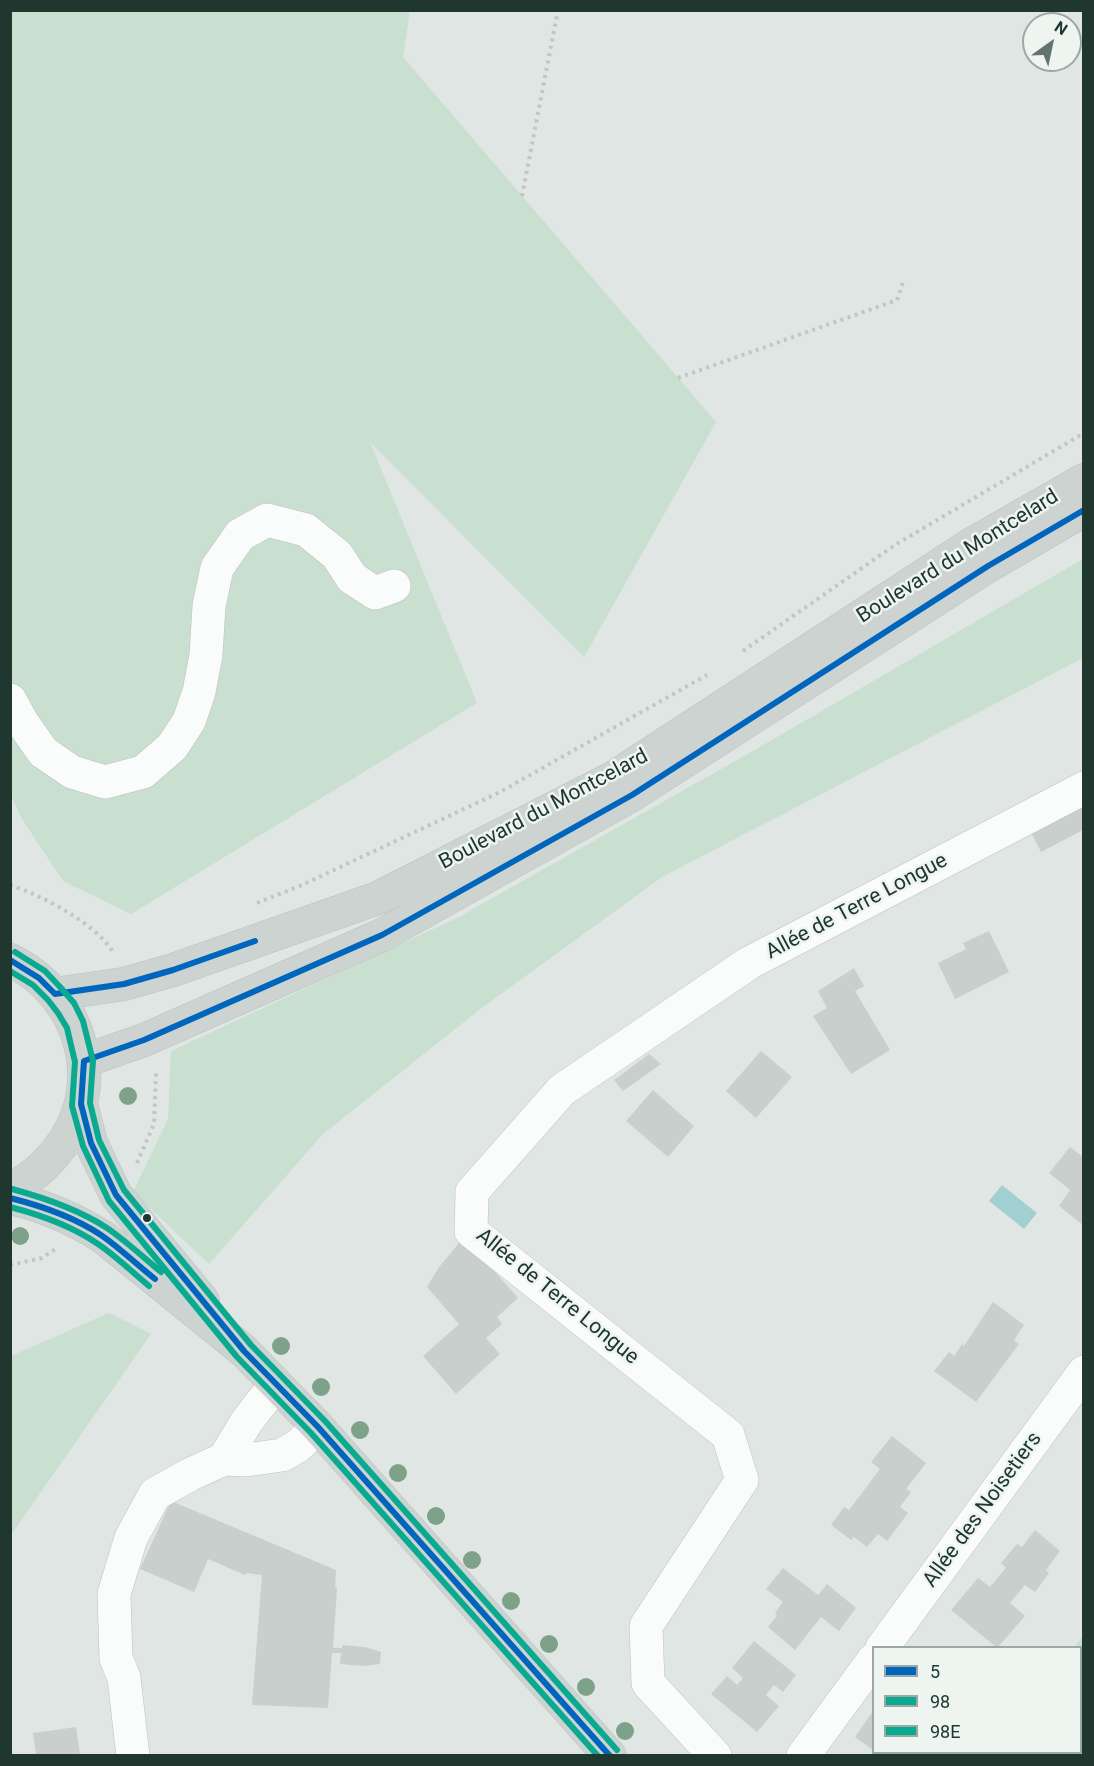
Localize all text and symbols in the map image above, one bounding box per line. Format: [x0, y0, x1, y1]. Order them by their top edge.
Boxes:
north arrow [1022, 12, 1082, 72]
text: N [1051, 17, 1071, 39]
street label: Boulevard du Montcelard [853, 485, 1063, 629]
street label: Boulevard du Montcelard [435, 744, 653, 876]
street label: Allée de Terre Longue [762, 848, 952, 966]
unlabelled marker [141, 1212, 153, 1224]
street label: Allée de Terre Longue [471, 1224, 643, 1370]
street label: Allée des Noisetiers [918, 1428, 1048, 1592]
legend [872, 1646, 1082, 1754]
text: 5 [930, 1661, 940, 1682]
text: 98 [930, 1691, 950, 1712]
text: 98E [930, 1721, 960, 1742]

